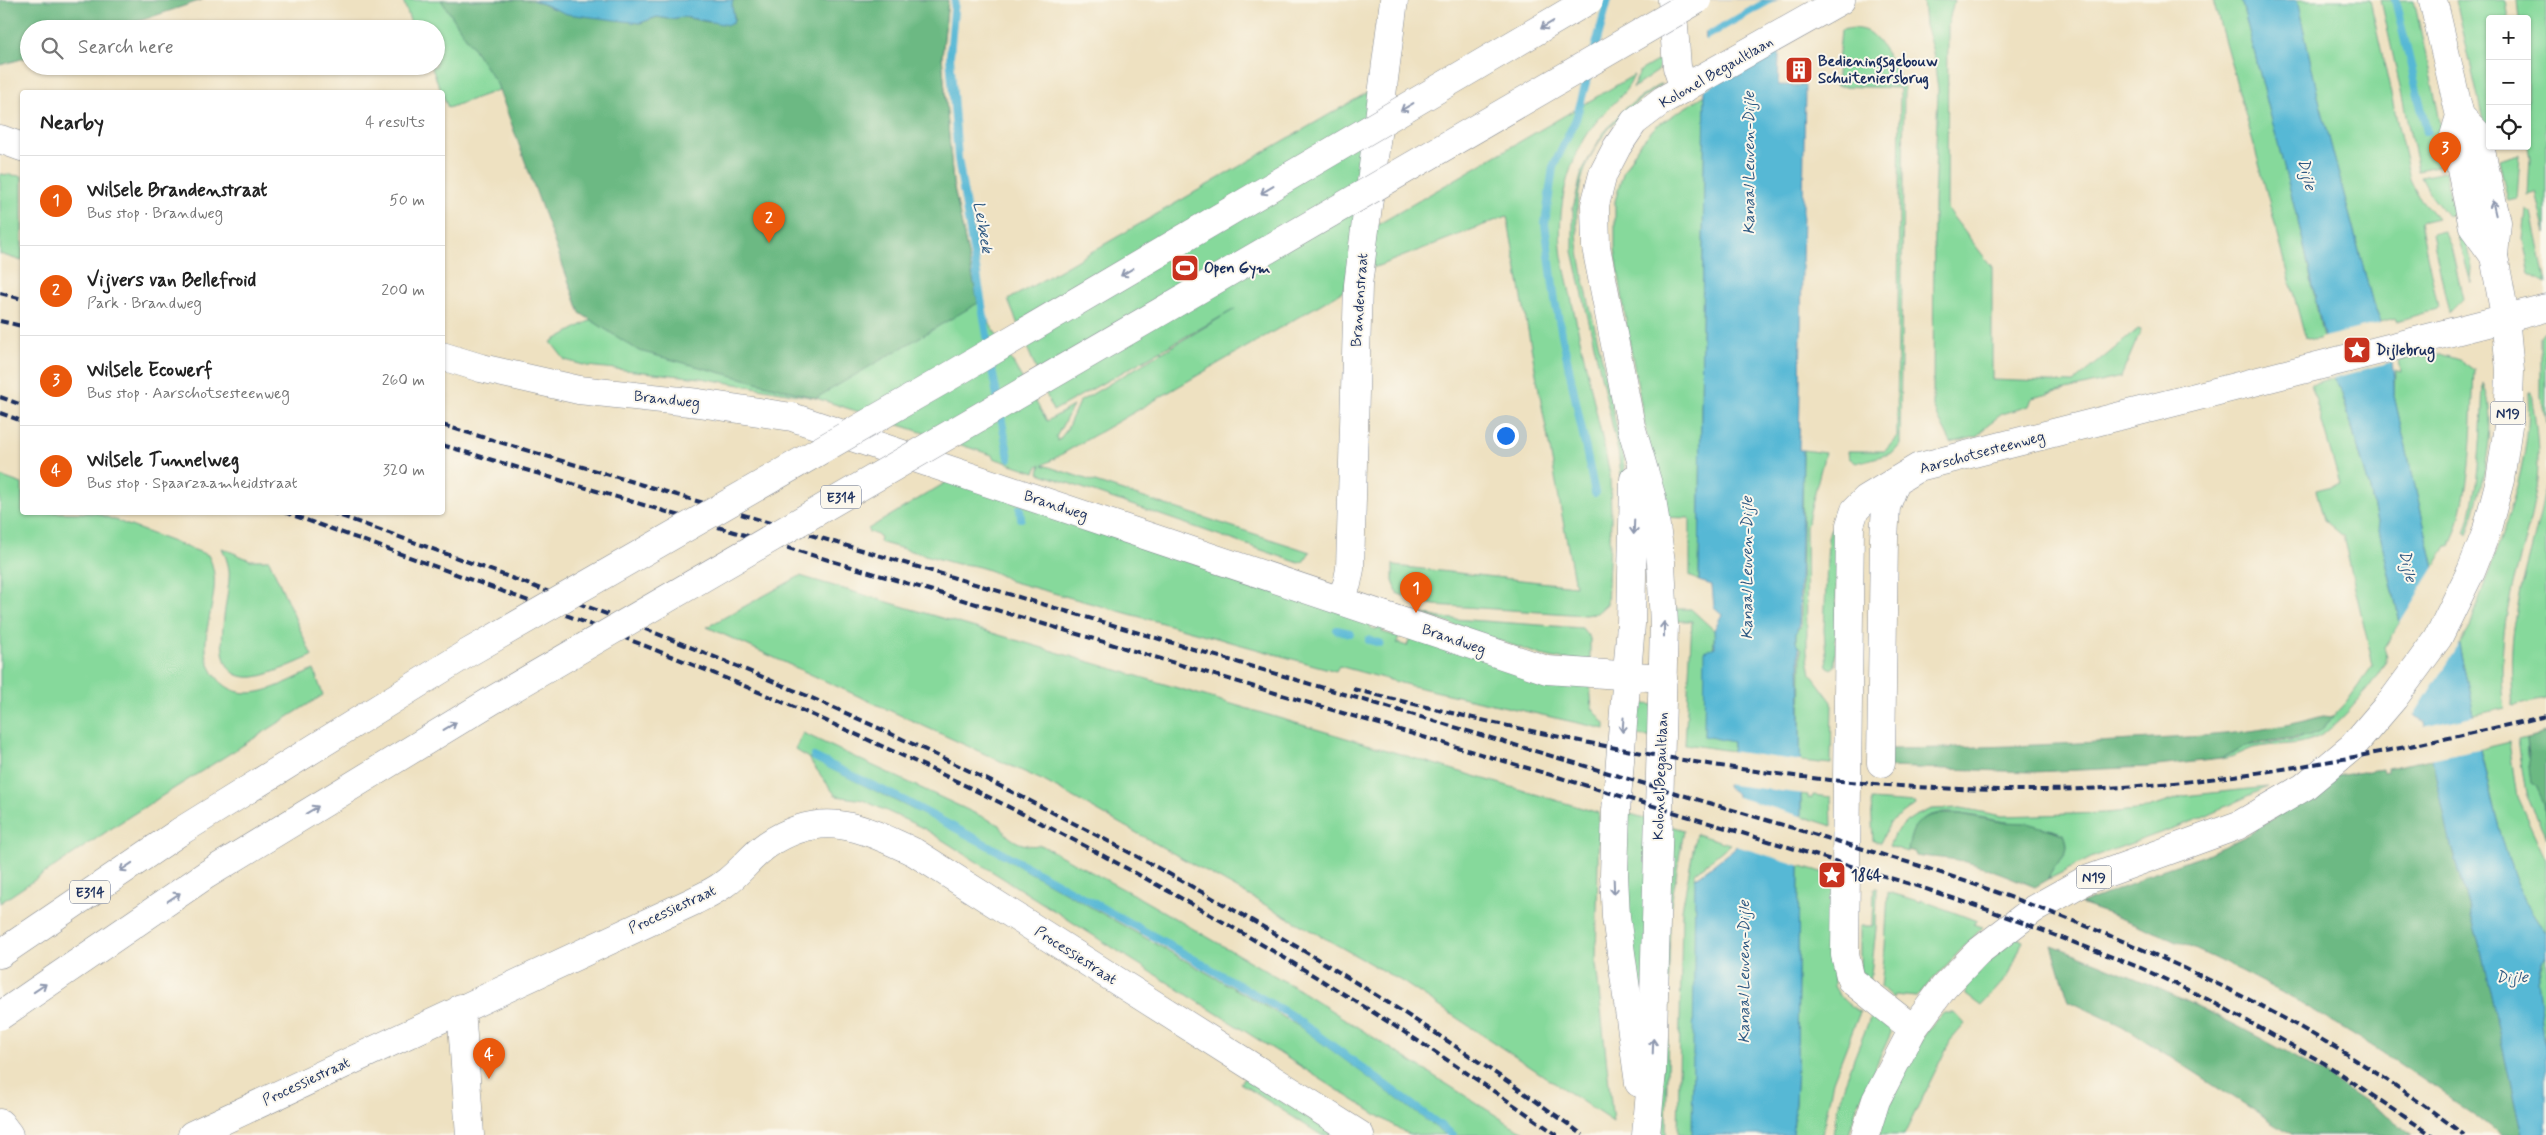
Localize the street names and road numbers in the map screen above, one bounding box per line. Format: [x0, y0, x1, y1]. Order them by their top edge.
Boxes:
street label: Kolonel Begaultlaan [1656, 32, 1777, 114]
street label: Brandenstraat [1347, 252, 1373, 348]
street label: Brandweg [633, 387, 701, 414]
road number: N19 [2490, 402, 2526, 424]
street label: Aarschotsesteenweg [1917, 427, 2047, 480]
road number: E314 [821, 486, 861, 508]
street label: Brandweg [1021, 486, 1090, 527]
street label: Brandweg [1419, 620, 1488, 661]
street label: Kolonel Begaultlaan [1649, 712, 1674, 840]
road number: N19 [2076, 866, 2112, 889]
road number: E314 [70, 880, 110, 904]
street label: Processiestraat [625, 881, 720, 939]
street label: Processiestraat [1030, 922, 1121, 990]
street label: Processiestraat [259, 1053, 354, 1111]

